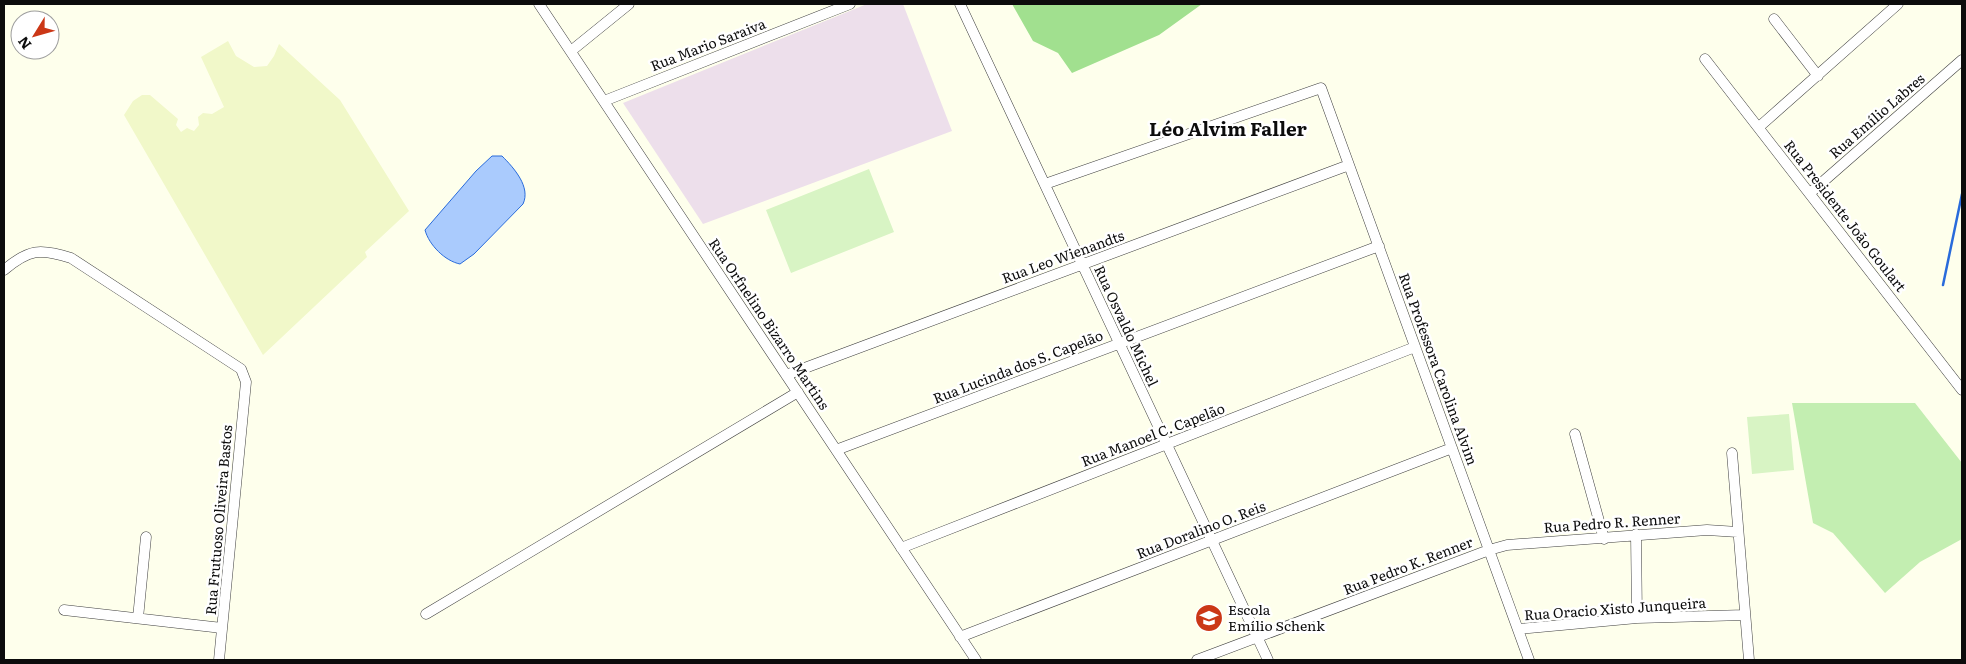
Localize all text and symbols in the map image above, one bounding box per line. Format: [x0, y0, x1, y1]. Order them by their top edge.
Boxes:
north arrow [10, 10, 60, 60]
street label: Rua Mario Saraiva [647, 13, 769, 75]
text: N [12, 33, 35, 54]
street label: Rua Emílio Labres [1824, 68, 1928, 162]
district label: Léo Alvim Faller [1149, 114, 1308, 142]
street label: Rua Presidente João Goulart [1780, 135, 1912, 296]
street label: Rua Leo Wienandts [999, 225, 1127, 287]
street label: Rua Orfnelino Bizarro Martins [705, 234, 835, 413]
street label: Rua Osvaldo Michel [1090, 262, 1164, 390]
street label: Rua Professora Carolina Alvim [1395, 270, 1483, 468]
street label: Rua Lucinda dos S. Capelão [930, 324, 1105, 408]
street label: Rua Manoel C. Capelão [1078, 397, 1227, 471]
street label: Rua Frutuoso Oliveira Bastos [200, 424, 236, 616]
street label: Rua Doralino O. Reis [1133, 495, 1268, 563]
street label: Rua Pedro R. Renner [1543, 507, 1681, 537]
street label: Rua Pedro K. Renner [1340, 531, 1476, 599]
street label: Rua Oracio Xisto Junqueira [1523, 592, 1707, 624]
place label: Escola Emílio Schenk [1228, 599, 1325, 635]
school or university icon: Escola Emílio Schenk [1194, 603, 1224, 633]

